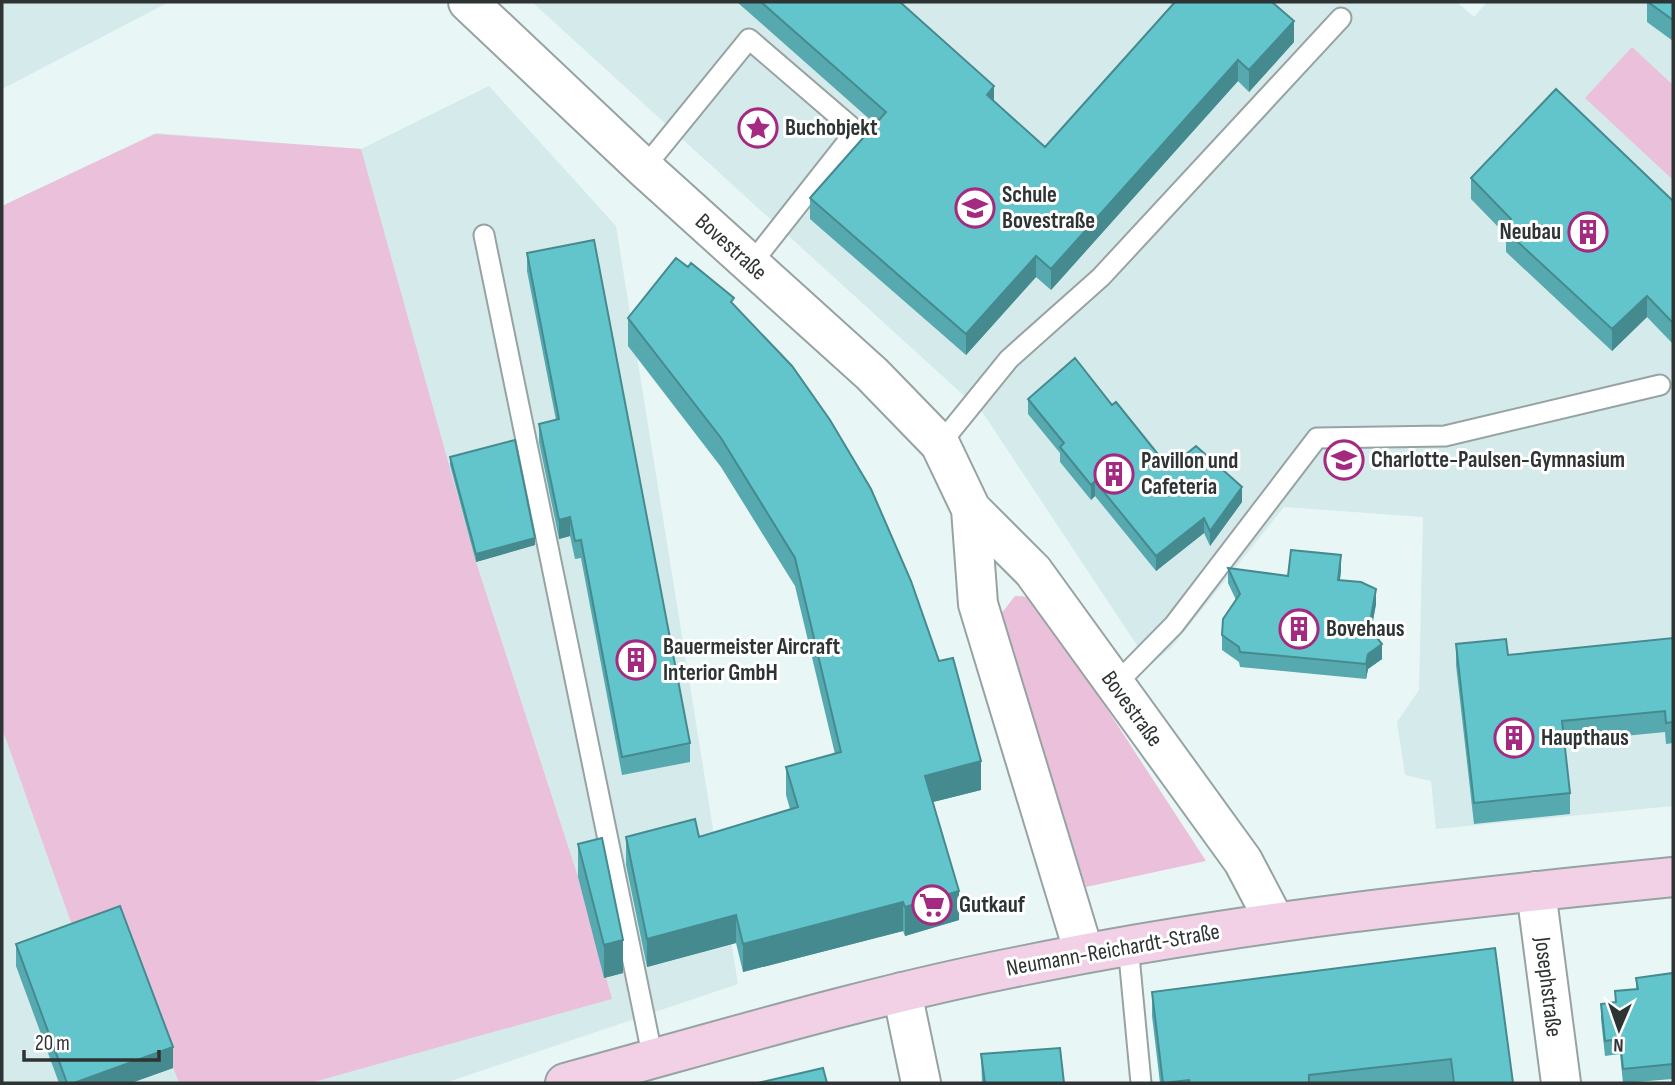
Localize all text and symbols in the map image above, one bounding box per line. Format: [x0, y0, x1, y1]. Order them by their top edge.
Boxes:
place icon: Buchobjekt [737, 107, 779, 149]
place label: Buchobjekt [785, 114, 878, 142]
place label: Schule Bovestraße [1002, 181, 1095, 235]
school or university icon: Schule Bovestraße [954, 187, 996, 229]
street label: Bovestraße [689, 208, 773, 286]
building icon: Neubau [1567, 211, 1609, 253]
place label: Neubau [1499, 218, 1561, 246]
school or university icon: Charlotte-Paulsen-Gymnasium [1323, 439, 1365, 481]
place label: Charlotte-Paulsen-Gymnasium [1371, 446, 1625, 474]
place label: Pavillon und Cafeteria [1141, 447, 1238, 501]
building icon: Pavillon und Cafeteria [1093, 453, 1135, 495]
building icon: Bovehaus [1278, 608, 1320, 650]
place label: Bovehaus [1326, 615, 1405, 643]
place label: Bauermeister Aircraft Interior GmbH [663, 633, 841, 687]
building icon: Bauermeister Aircraft Interior GmbH [615, 639, 657, 681]
street label: Bovestraße [1095, 666, 1169, 752]
building icon: Haupthaus [1493, 717, 1535, 759]
place label: Haupthaus [1541, 724, 1629, 752]
supermarket icon: Gutkauf [911, 884, 953, 926]
place label: Gutkauf [959, 891, 1026, 919]
street label: Neumann-Reichardt-Straße [1004, 917, 1222, 983]
street label: Josephstraße [1528, 934, 1568, 1039]
north arrow [1584, 994, 1654, 1064]
scale bar [24, 1018, 159, 1062]
text: 20 m [35, 1031, 70, 1056]
text: N [1613, 1033, 1624, 1056]

